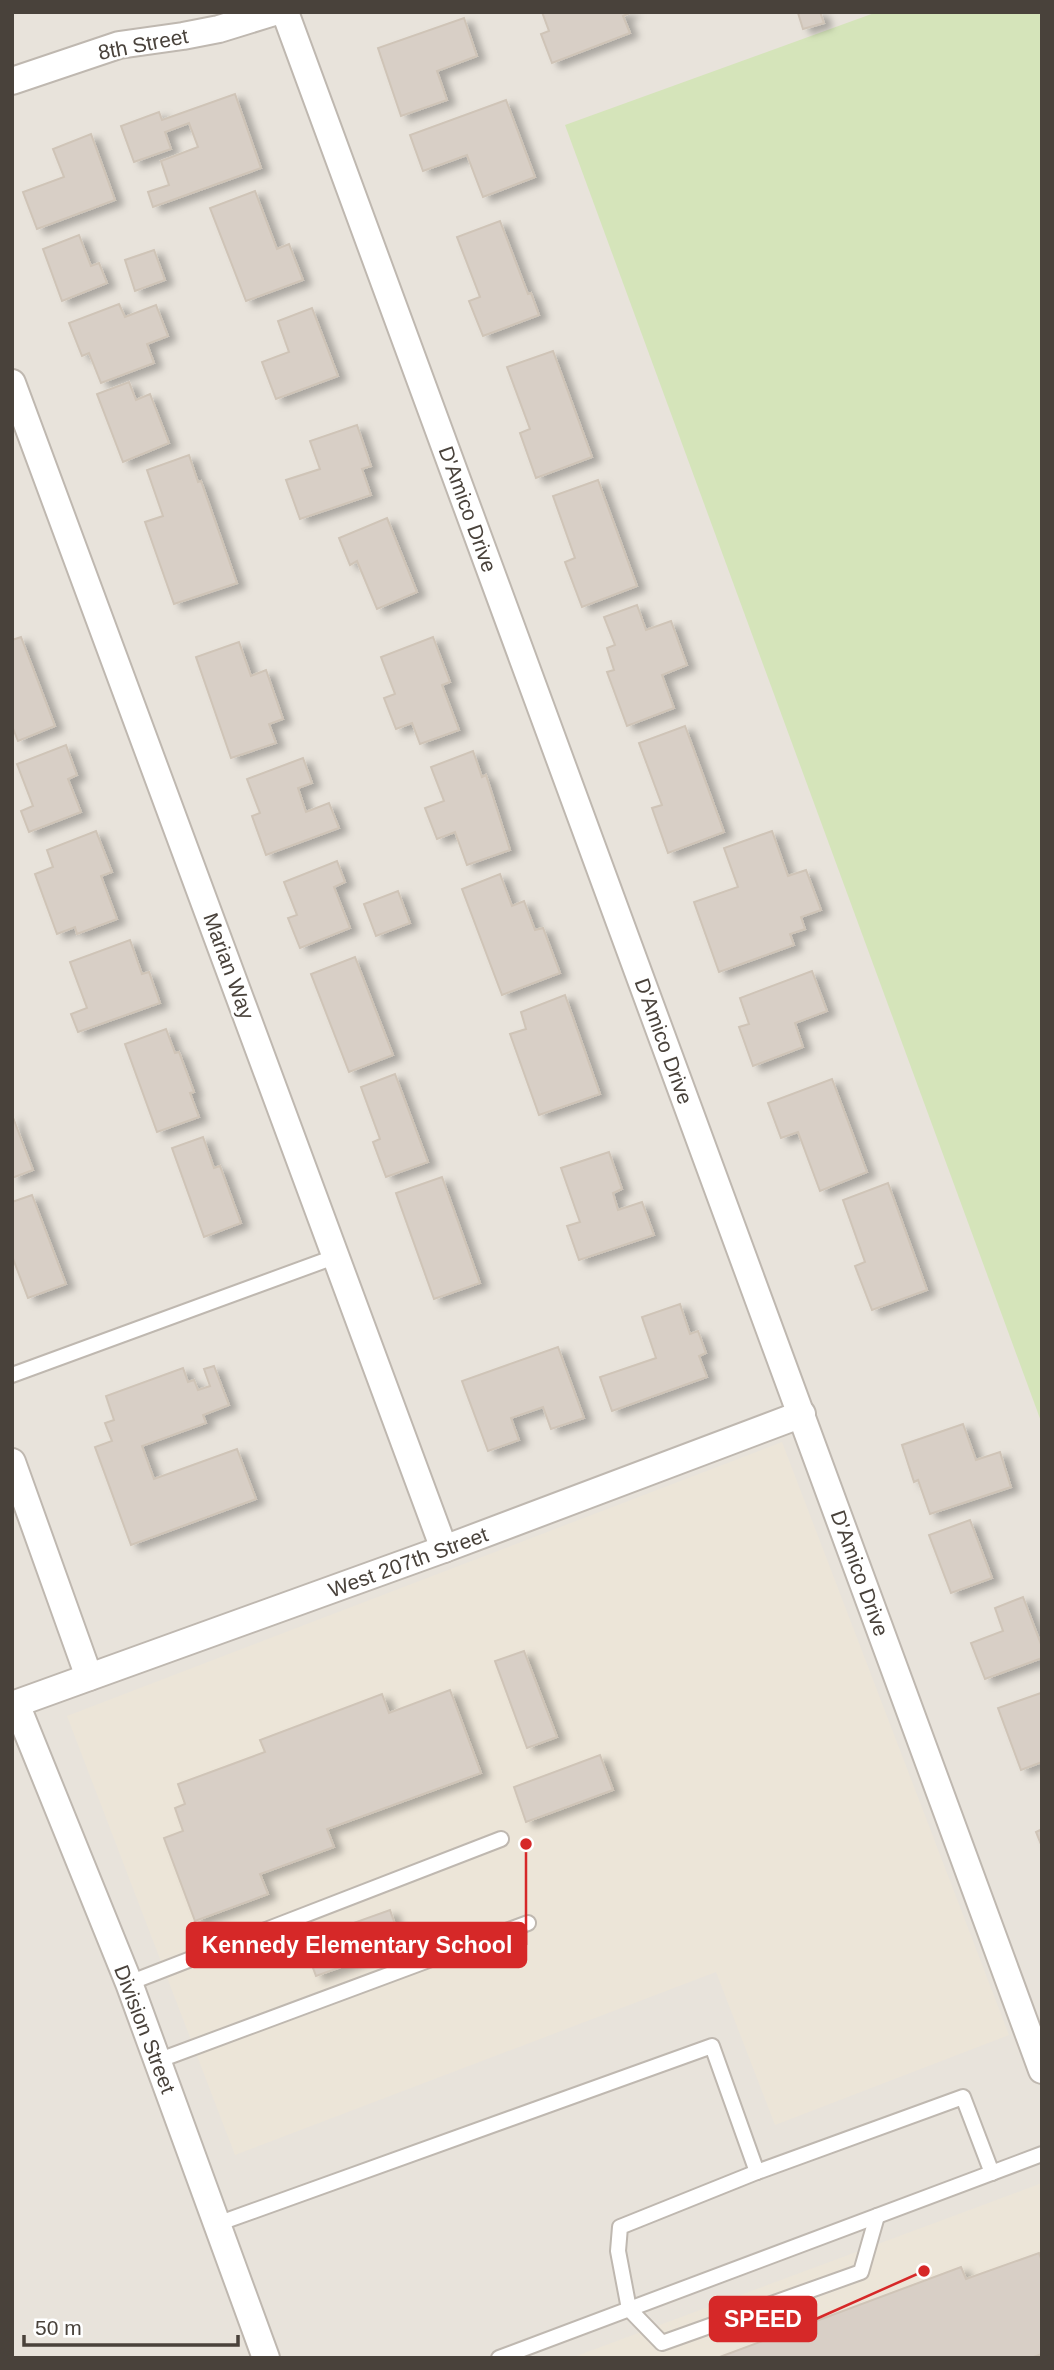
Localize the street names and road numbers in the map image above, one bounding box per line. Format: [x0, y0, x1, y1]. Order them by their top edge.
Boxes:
street label: 8th Street [96, 24, 190, 64]
street label: D'Amico Drive [435, 443, 501, 575]
street label: Marian Way [199, 910, 259, 1023]
street label: D'Amico Drive [631, 975, 697, 1107]
street label: D'Amico Drive [827, 1507, 893, 1639]
street label: West 207th Street [325, 1522, 491, 1601]
street label: Division Street [110, 1962, 180, 2096]

